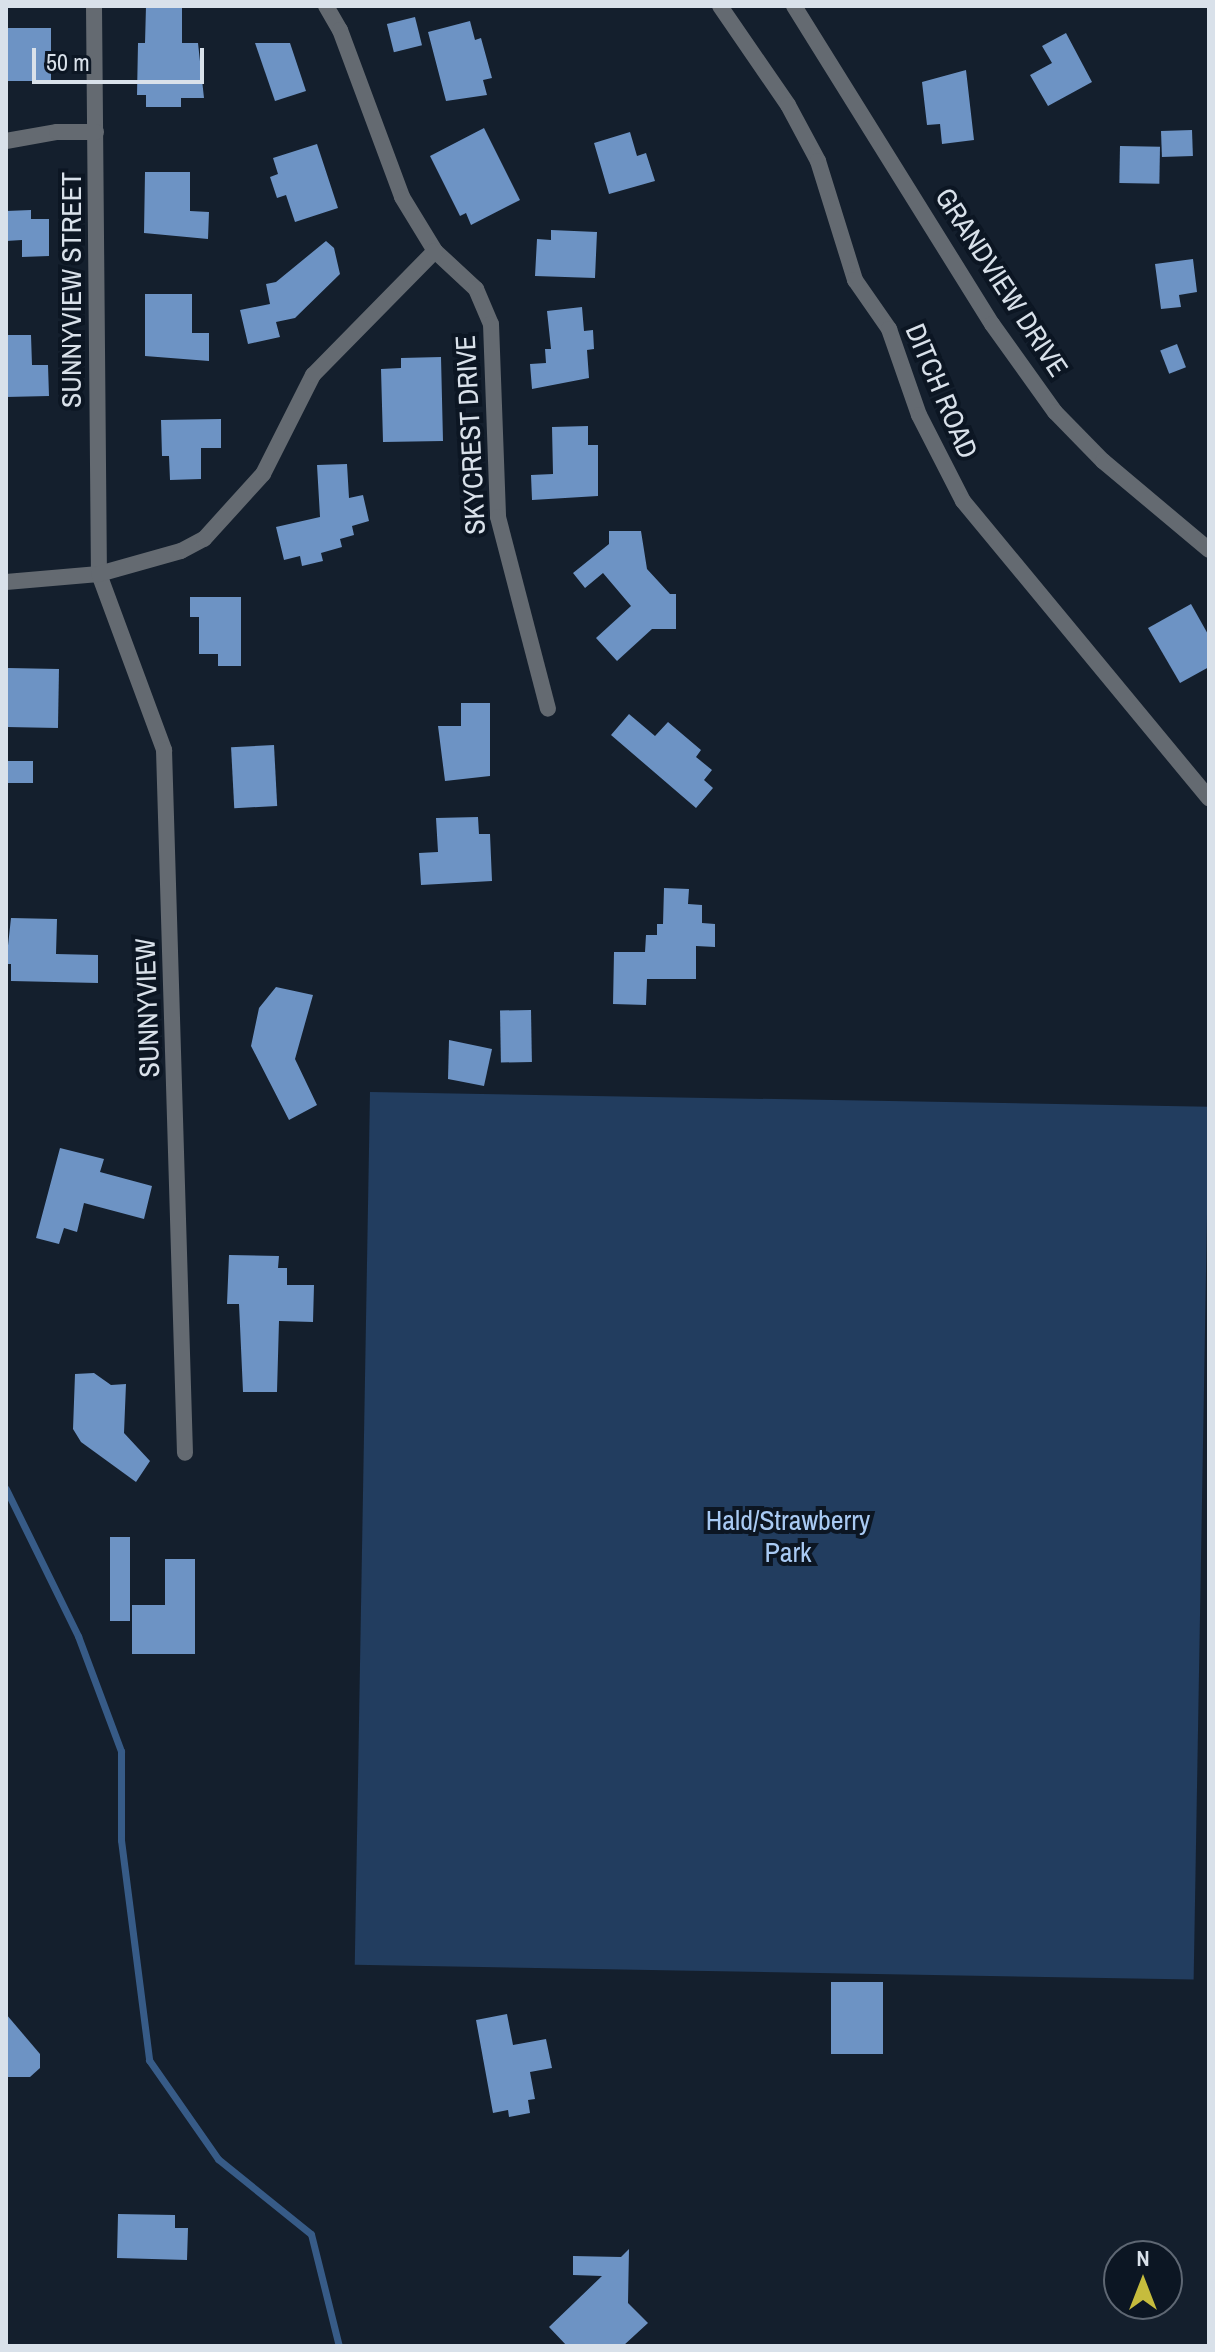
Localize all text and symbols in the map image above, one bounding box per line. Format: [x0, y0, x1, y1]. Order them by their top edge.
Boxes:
scale bar [36, 32, 208, 82]
text: 50 m [46, 46, 90, 78]
street label: SUNNYVIEW STREET [54, 172, 88, 408]
street label: GRANDVIEW DRIVE [929, 181, 1075, 383]
street label: DITCH ROAD [899, 319, 985, 463]
street label: SKYCREST DRIVE [448, 334, 492, 536]
street label: SUNNYVIEW [128, 938, 166, 1078]
park label: Hald/Strawberry Park [706, 1503, 870, 1569]
north arrow [1103, 2240, 1183, 2320]
text: N [1136, 2243, 1150, 2273]

